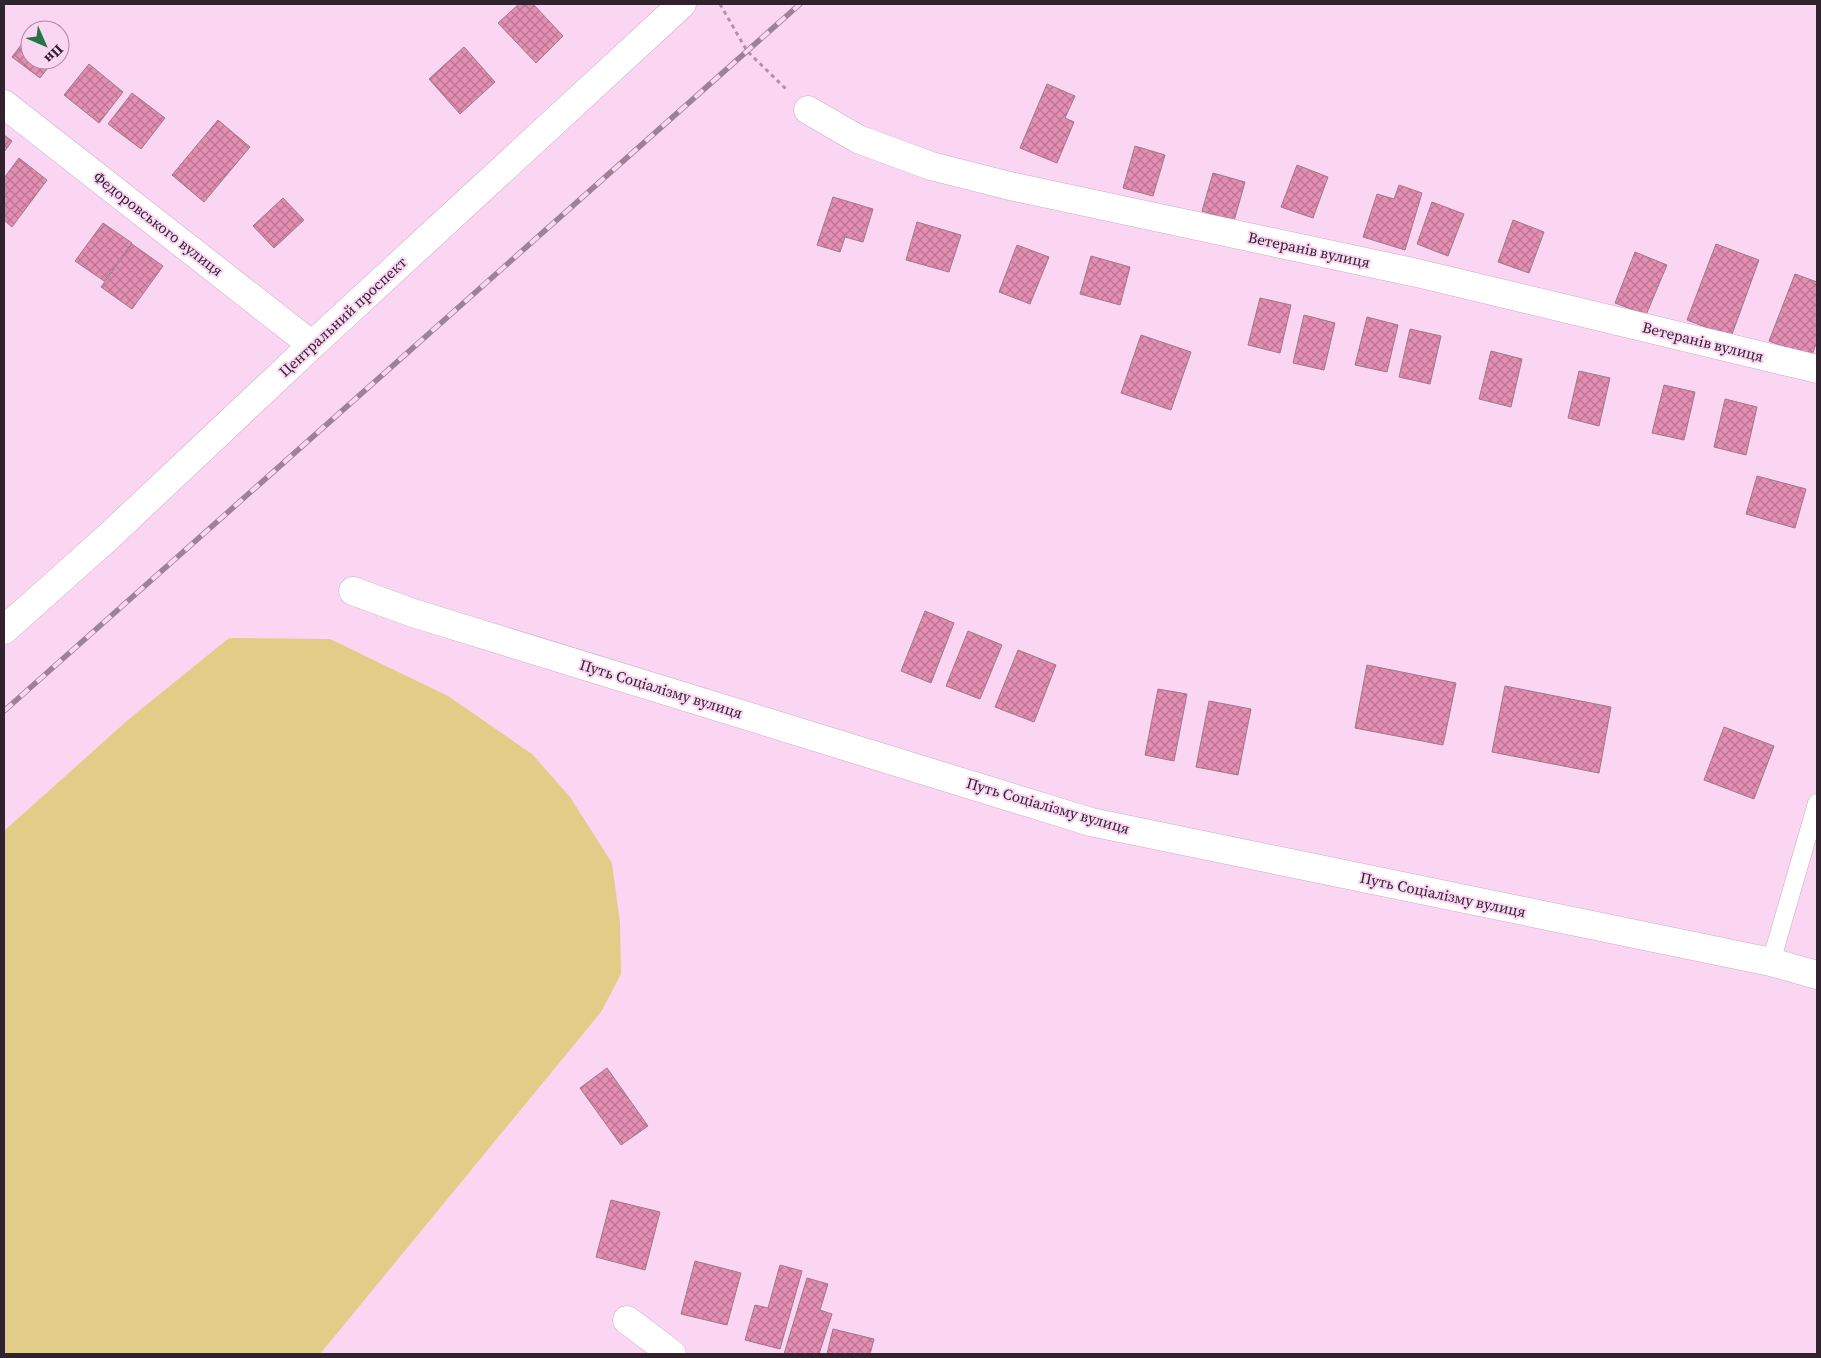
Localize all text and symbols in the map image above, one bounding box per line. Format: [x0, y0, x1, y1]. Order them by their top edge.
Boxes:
north arrow [20, 20, 70, 70]
text: Пн [40, 40, 68, 68]
street label: Федоровського вулиця [89, 166, 228, 281]
street label: Ветеранів вулиця [1246, 226, 1372, 273]
street label: Центральний проспект [274, 252, 411, 382]
street label: Ветеранів вулиця [1640, 316, 1766, 367]
street label: Путь Соціалізму вулиця [577, 654, 745, 723]
street label: Путь Соціалізму вулиця [964, 772, 1132, 839]
street label: Путь Соціалізму вулиця [1358, 867, 1528, 922]

